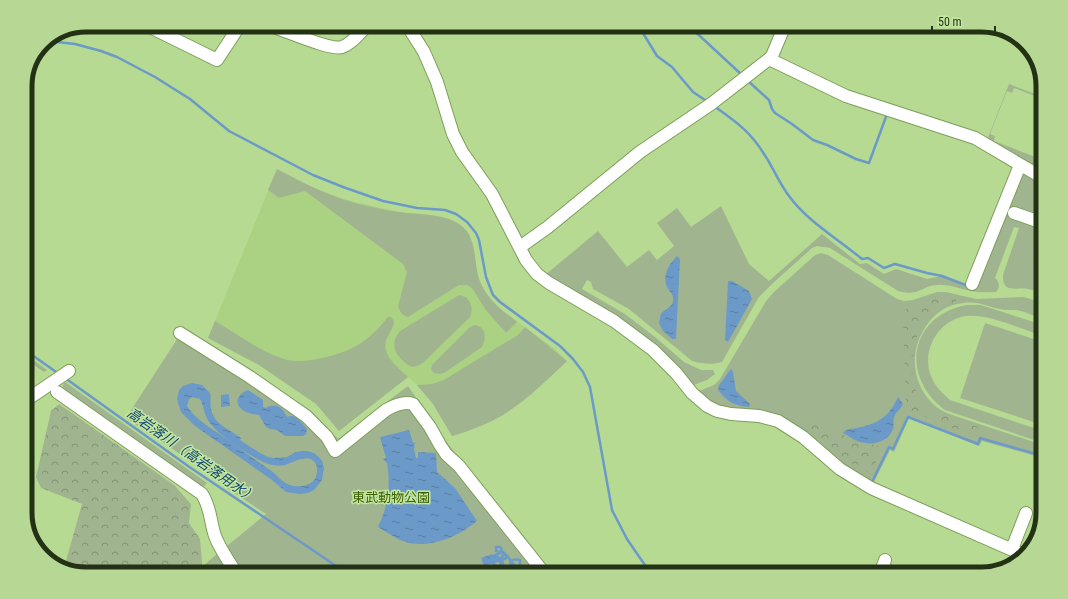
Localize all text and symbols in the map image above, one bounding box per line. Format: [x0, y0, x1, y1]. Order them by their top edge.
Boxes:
scale bar [932, 8, 995, 34]
text: 50 m [938, 15, 962, 29]
water label: 高岩落川（高岩落用水） [124, 404, 260, 506]
park label: 東武動物公園 [352, 490, 430, 505]

